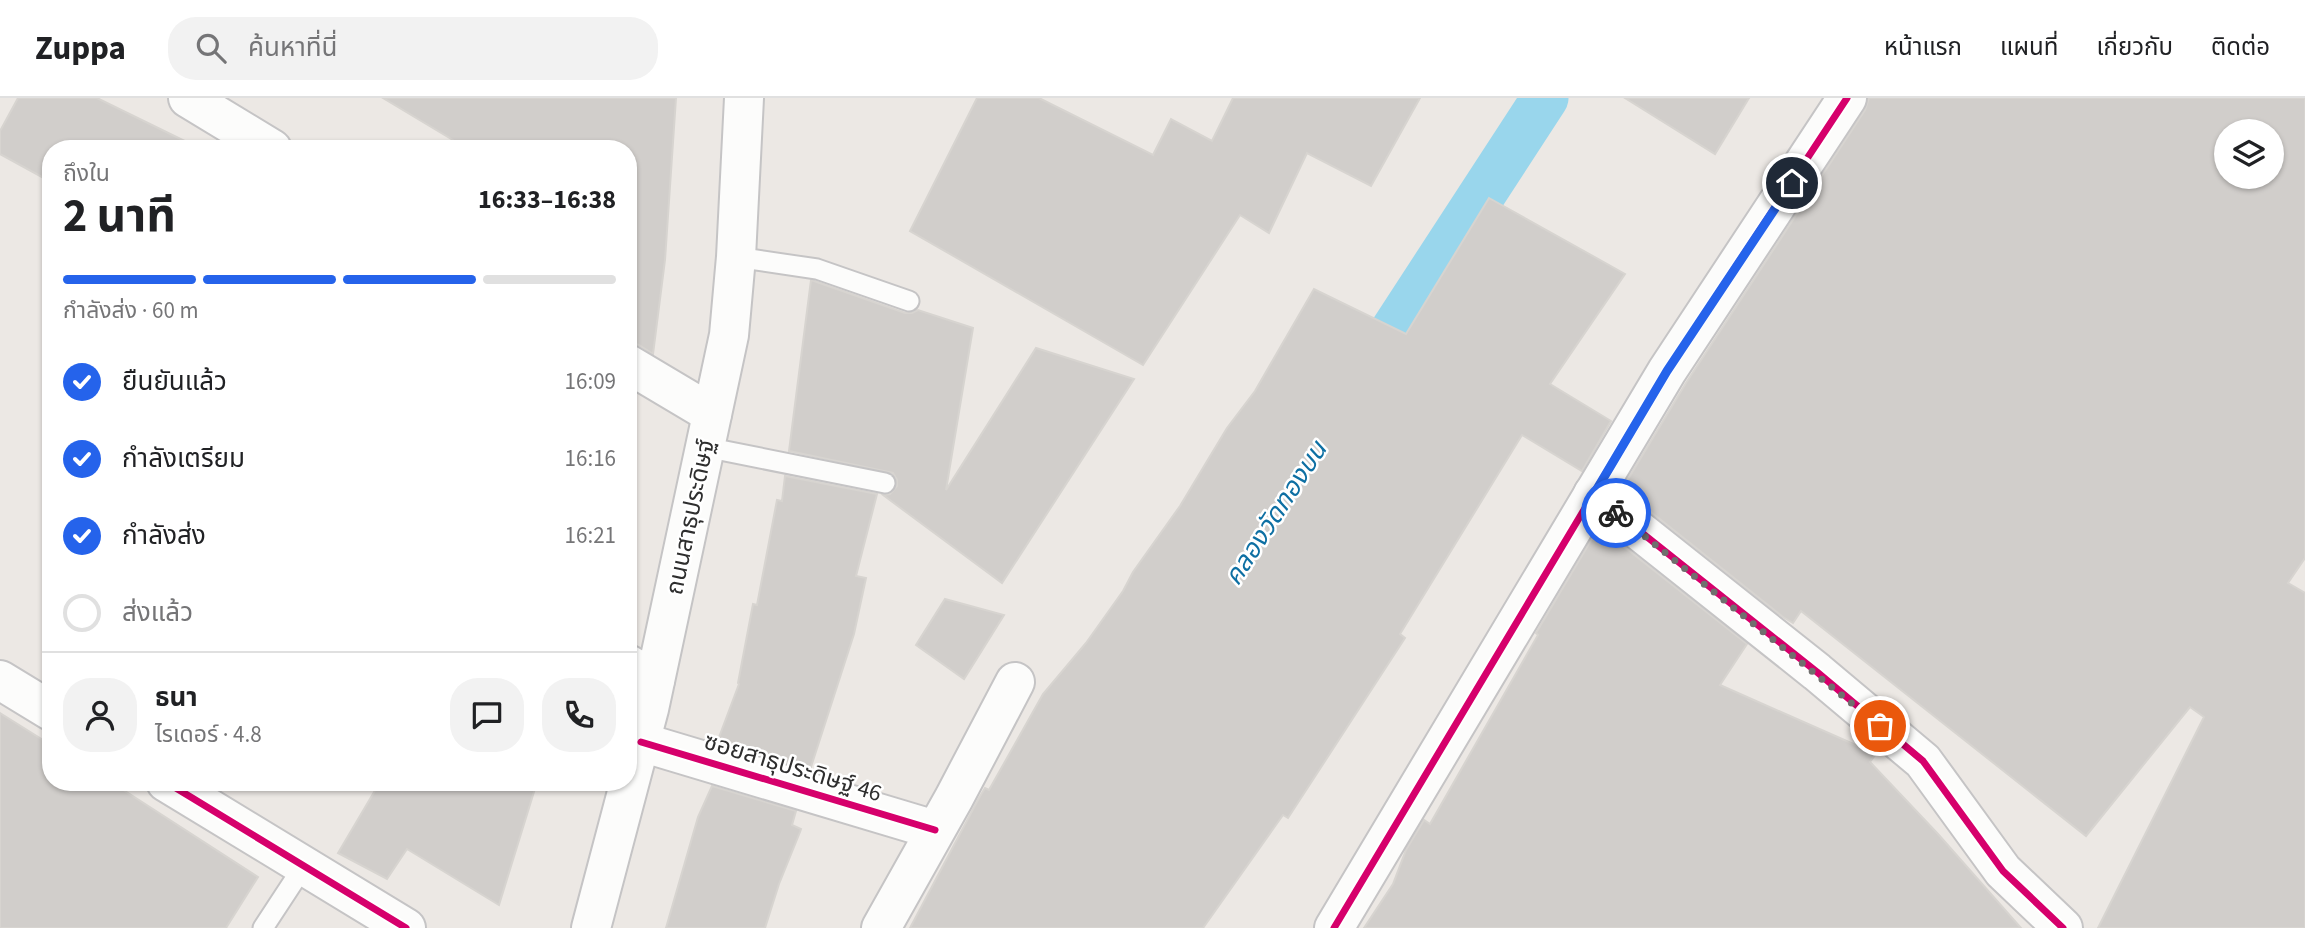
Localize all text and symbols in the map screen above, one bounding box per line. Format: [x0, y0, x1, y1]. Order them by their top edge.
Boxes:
search box [168, 17, 658, 80]
text: Zuppa [35, 25, 126, 72]
icon: search [192, 29, 230, 67]
text: ค้นหาที่นี่ [248, 29, 338, 66]
text: หน้าแรก [1884, 30, 1962, 65]
text: แผนที่ [2000, 30, 2058, 65]
text: เกี่ยวกับ [2096, 30, 2173, 65]
text: ติดต่อ [2211, 30, 2270, 65]
map controls [2214, 119, 2284, 189]
button: layers [2214, 119, 2284, 189]
pin [1762, 153, 1822, 213]
text: ถึงใน [63, 157, 110, 190]
icon: home [1773, 164, 1811, 202]
text: 16:33–16:38 [478, 181, 616, 218]
text: 2 นาที [63, 184, 176, 249]
text: กำลังส่ง · 60 m [63, 294, 199, 327]
icon: check [63, 363, 101, 401]
text: ยืนยันแล้ว [122, 363, 227, 400]
text: 16:09 [565, 365, 616, 398]
water label: คลองวัดทองบน [1215, 432, 1337, 592]
street label: ถนนสาธุประดิษฐ์ [657, 436, 724, 598]
icon: check [63, 440, 101, 478]
text: กำลังเตรียม [122, 440, 245, 477]
text: 16:16 [565, 442, 616, 475]
courier [1581, 478, 1651, 548]
icon: bike [1597, 494, 1635, 532]
icon: check [63, 517, 101, 555]
text: กำลังส่ง [122, 517, 206, 554]
text: 16:21 [565, 519, 616, 552]
text: ส่งแล้ว [122, 594, 193, 631]
button: person [63, 678, 137, 752]
button: chat [450, 678, 524, 752]
button: phone [542, 678, 616, 752]
text: ธนา [155, 679, 198, 716]
pin [1850, 696, 1910, 756]
icon: bag [1861, 707, 1899, 745]
text: ไรเดอร์ · 4.8 [155, 718, 262, 751]
street label: ซอยสาธุประดิษฐ์ 46 [700, 724, 886, 811]

